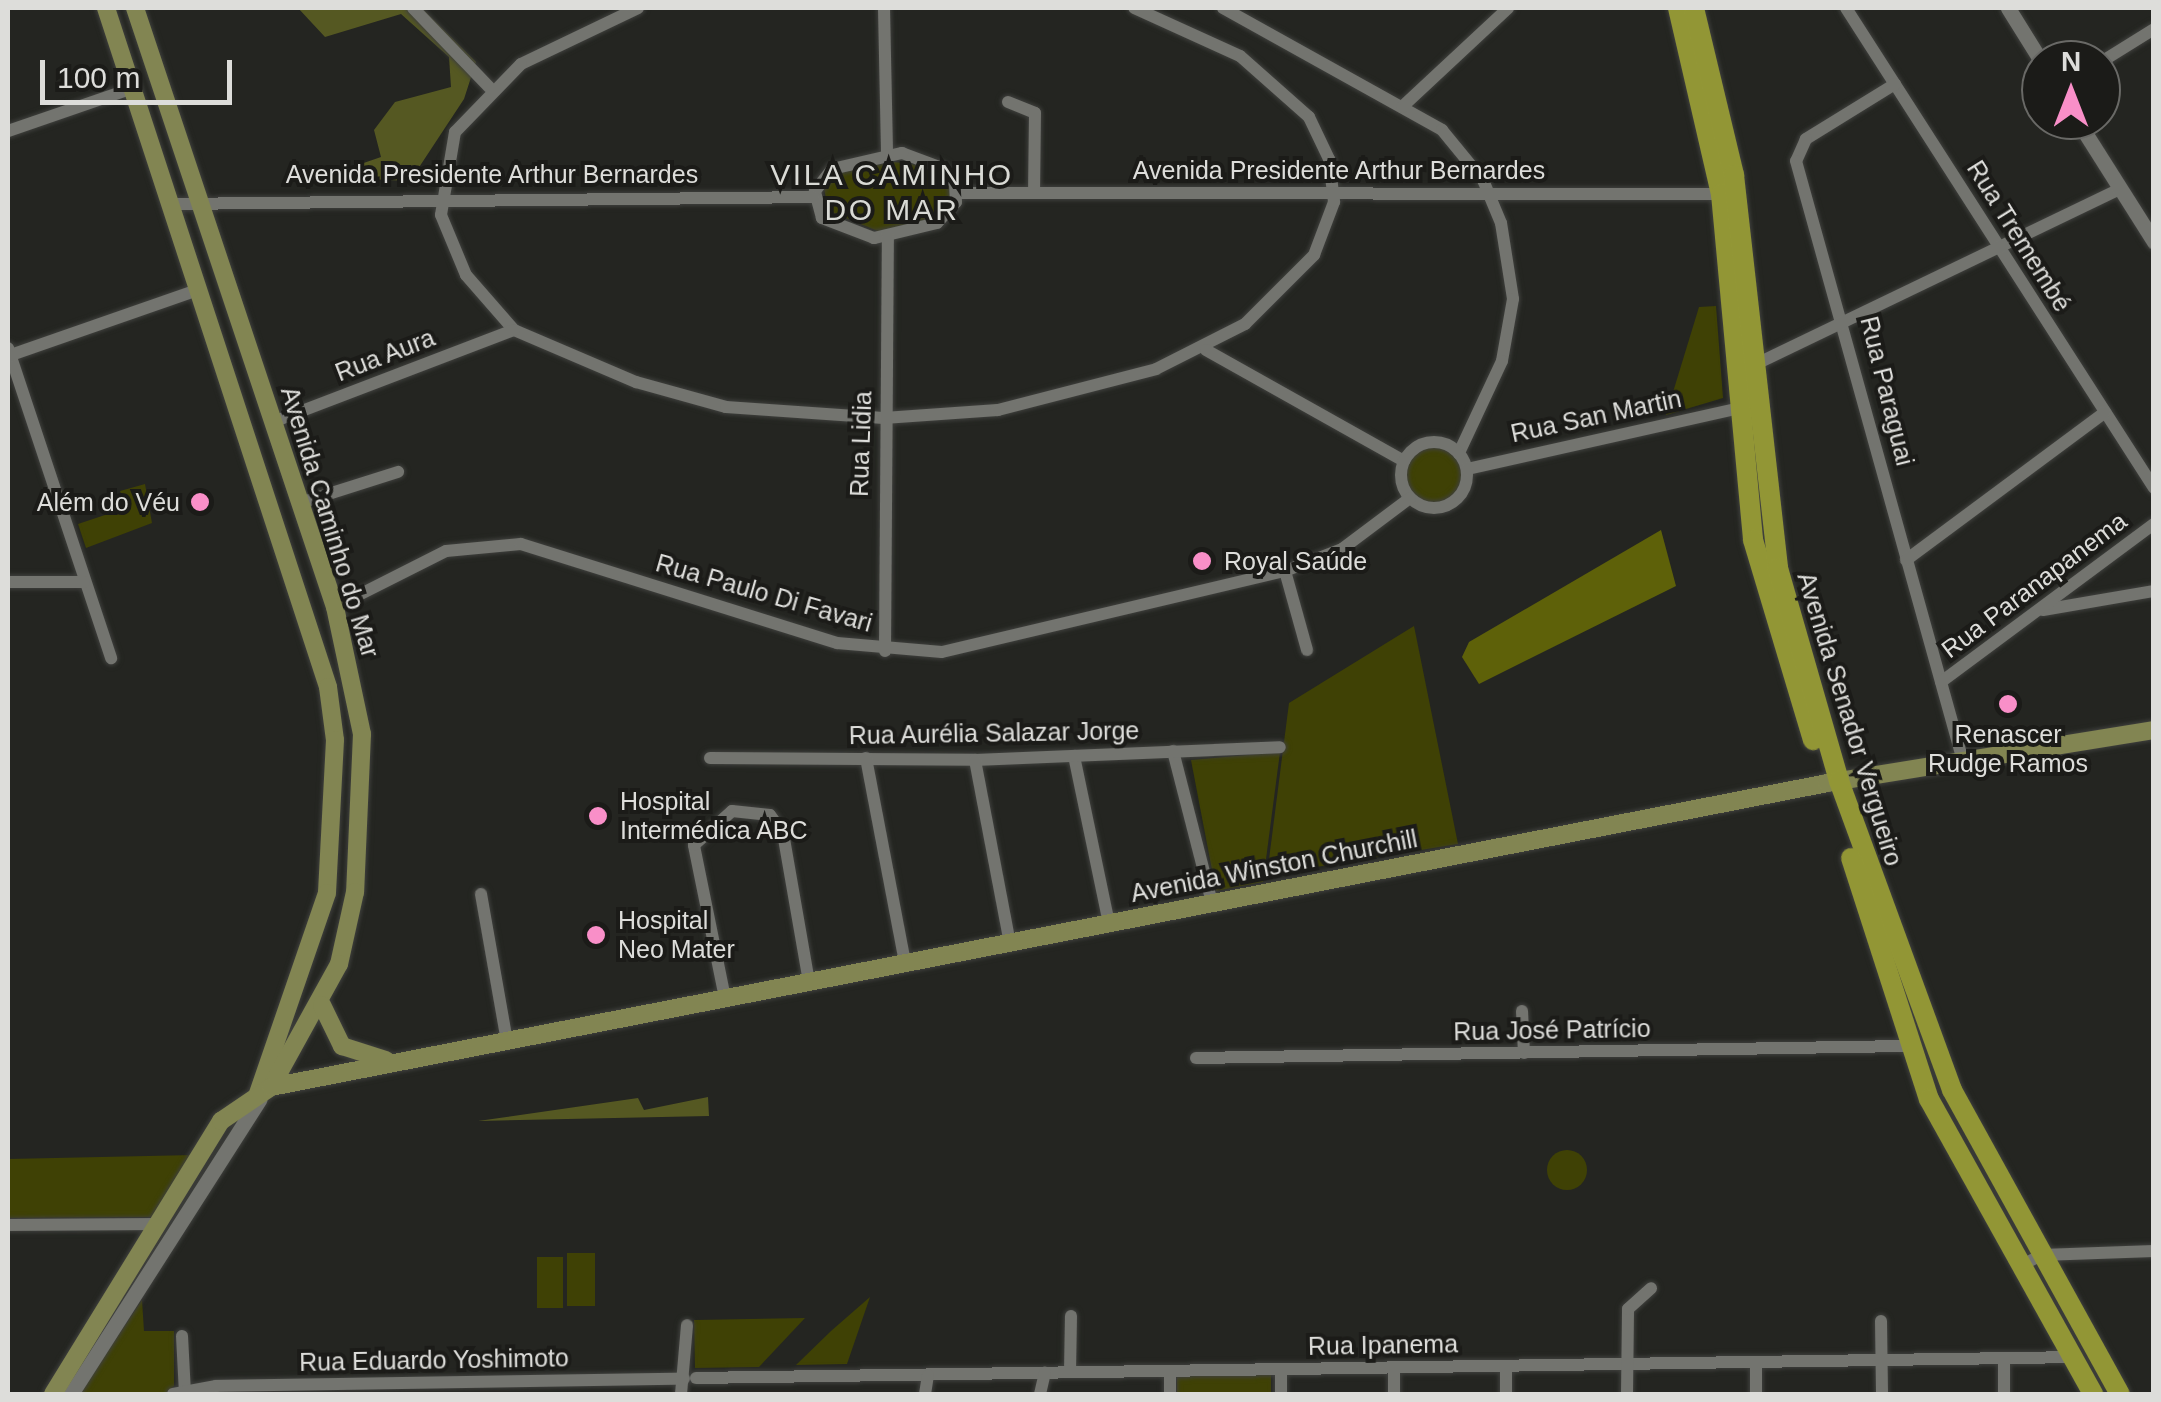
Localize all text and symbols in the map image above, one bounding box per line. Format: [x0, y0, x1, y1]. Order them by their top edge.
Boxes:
scale bar [45, 40, 238, 102]
north arrow [2021, 40, 2121, 140]
text: N [2061, 46, 2081, 77]
text: 100 m [57, 61, 140, 94]
street label: Avenida Presidente Arthur Bernardes [1132, 155, 1546, 185]
street label: Rua Tremembé [1961, 155, 2077, 317]
district label: VILA CAMINHO DO MAR [769, 157, 1015, 228]
street label: Avenida Presidente Arthur Bernardes [285, 159, 699, 189]
street label: Rua Paraguai [1854, 313, 1920, 469]
street label: Rua Aura [330, 322, 440, 388]
street label: Avenida Caminho do Mar [274, 383, 386, 661]
street label: Rua San Martin [1508, 383, 1684, 449]
street label: Rua Lidia [844, 391, 878, 497]
place label: Além do Véu [37, 487, 180, 517]
marker: Além do Véu [189, 491, 211, 513]
street label: Rua Paranapanema [1936, 506, 2132, 664]
place label: Royal Saúde [1224, 546, 1367, 576]
street label: Rua Paulo Di Favari [652, 548, 876, 638]
marker: Royal Saúde [1189, 548, 1215, 574]
street label: Avenida Senador Vergueiro [1791, 569, 1909, 869]
marker: Renascer Rudge Ramos [1997, 693, 2019, 715]
street label: Rua Aurélia Salazar Jorge [848, 715, 1140, 751]
place label: Renascer Rudge Ramos [1928, 720, 2088, 779]
place label: Hospital Intermédica ABC [620, 787, 809, 846]
marker: Hospital Intermédica ABC [585, 803, 611, 829]
street label: Avenida Winston Churchill [1128, 823, 1420, 909]
place label: Hospital Neo Mater [618, 906, 735, 965]
marker: Hospital Neo Mater [583, 922, 609, 948]
street label: Rua José Patrício [1453, 1013, 1651, 1047]
street label: Rua Ipanema [1308, 1329, 1458, 1361]
street label: Rua Eduardo Yoshimoto [299, 1343, 569, 1377]

